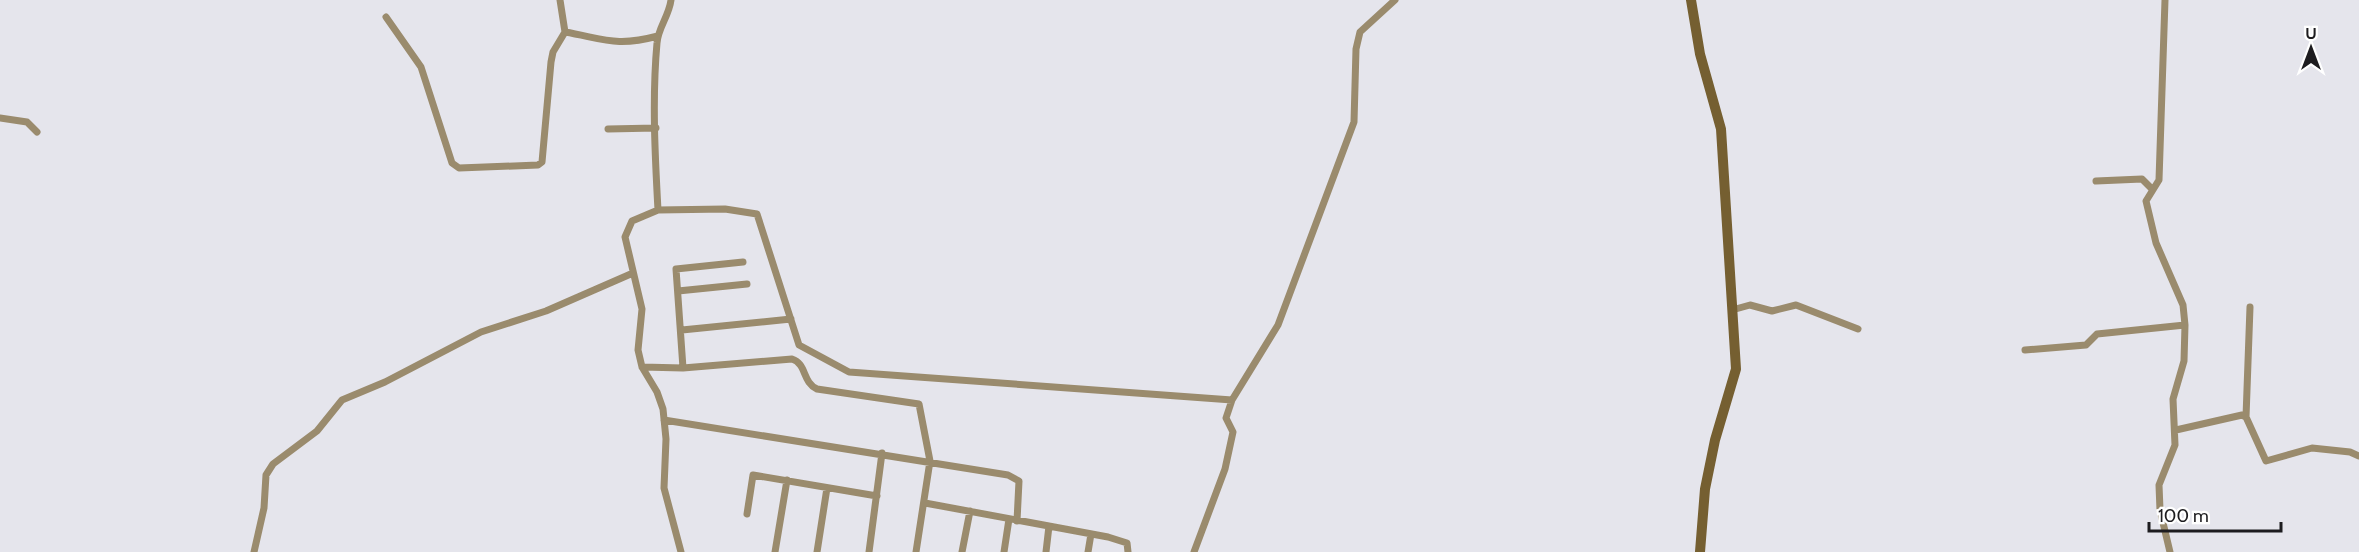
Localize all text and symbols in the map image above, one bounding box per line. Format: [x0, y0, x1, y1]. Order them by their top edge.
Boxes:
north arrow [2281, 18, 2341, 78]
text: U [2305, 24, 2317, 43]
scale bar [2149, 495, 2281, 533]
text: 100 m [2158, 505, 2209, 527]

